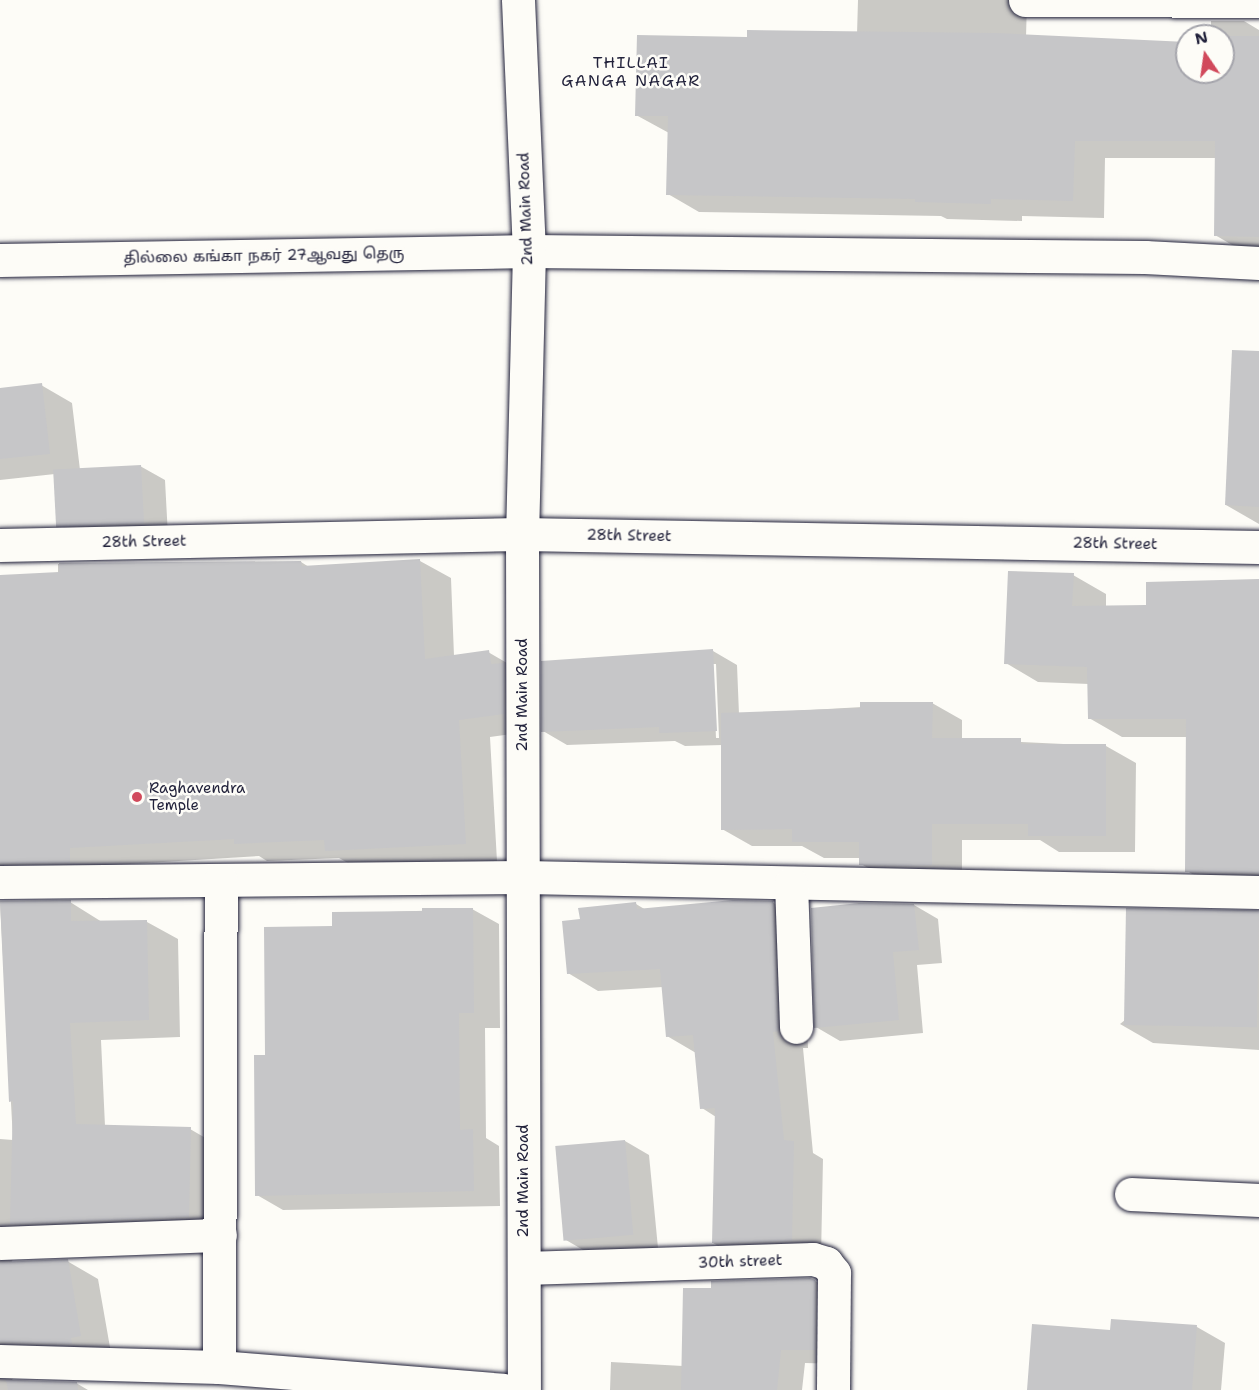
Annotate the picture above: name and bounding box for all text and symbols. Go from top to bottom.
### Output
north arrow [1175,24,1235,84]
text: N [1193,26,1210,50]
district label: THILLAI GANGA NAGAR [561,53,701,91]
street label: 2nd Main Road [515,152,537,266]
street label: தில்லை கங்கா நகர் 27ஆவது தெரு [123,245,405,267]
street label: 28th Street [586,526,672,546]
street label: 28th Street [101,532,187,552]
street label: 28th Street [1072,534,1158,554]
street label: 2nd Main Road [514,638,532,752]
place label: Raghavendra Temple [149,779,245,814]
marker: Raghavendra Temple [130,790,144,804]
street label: 2nd Main Road [515,1124,533,1238]
street label: 30th street [697,1252,783,1272]

